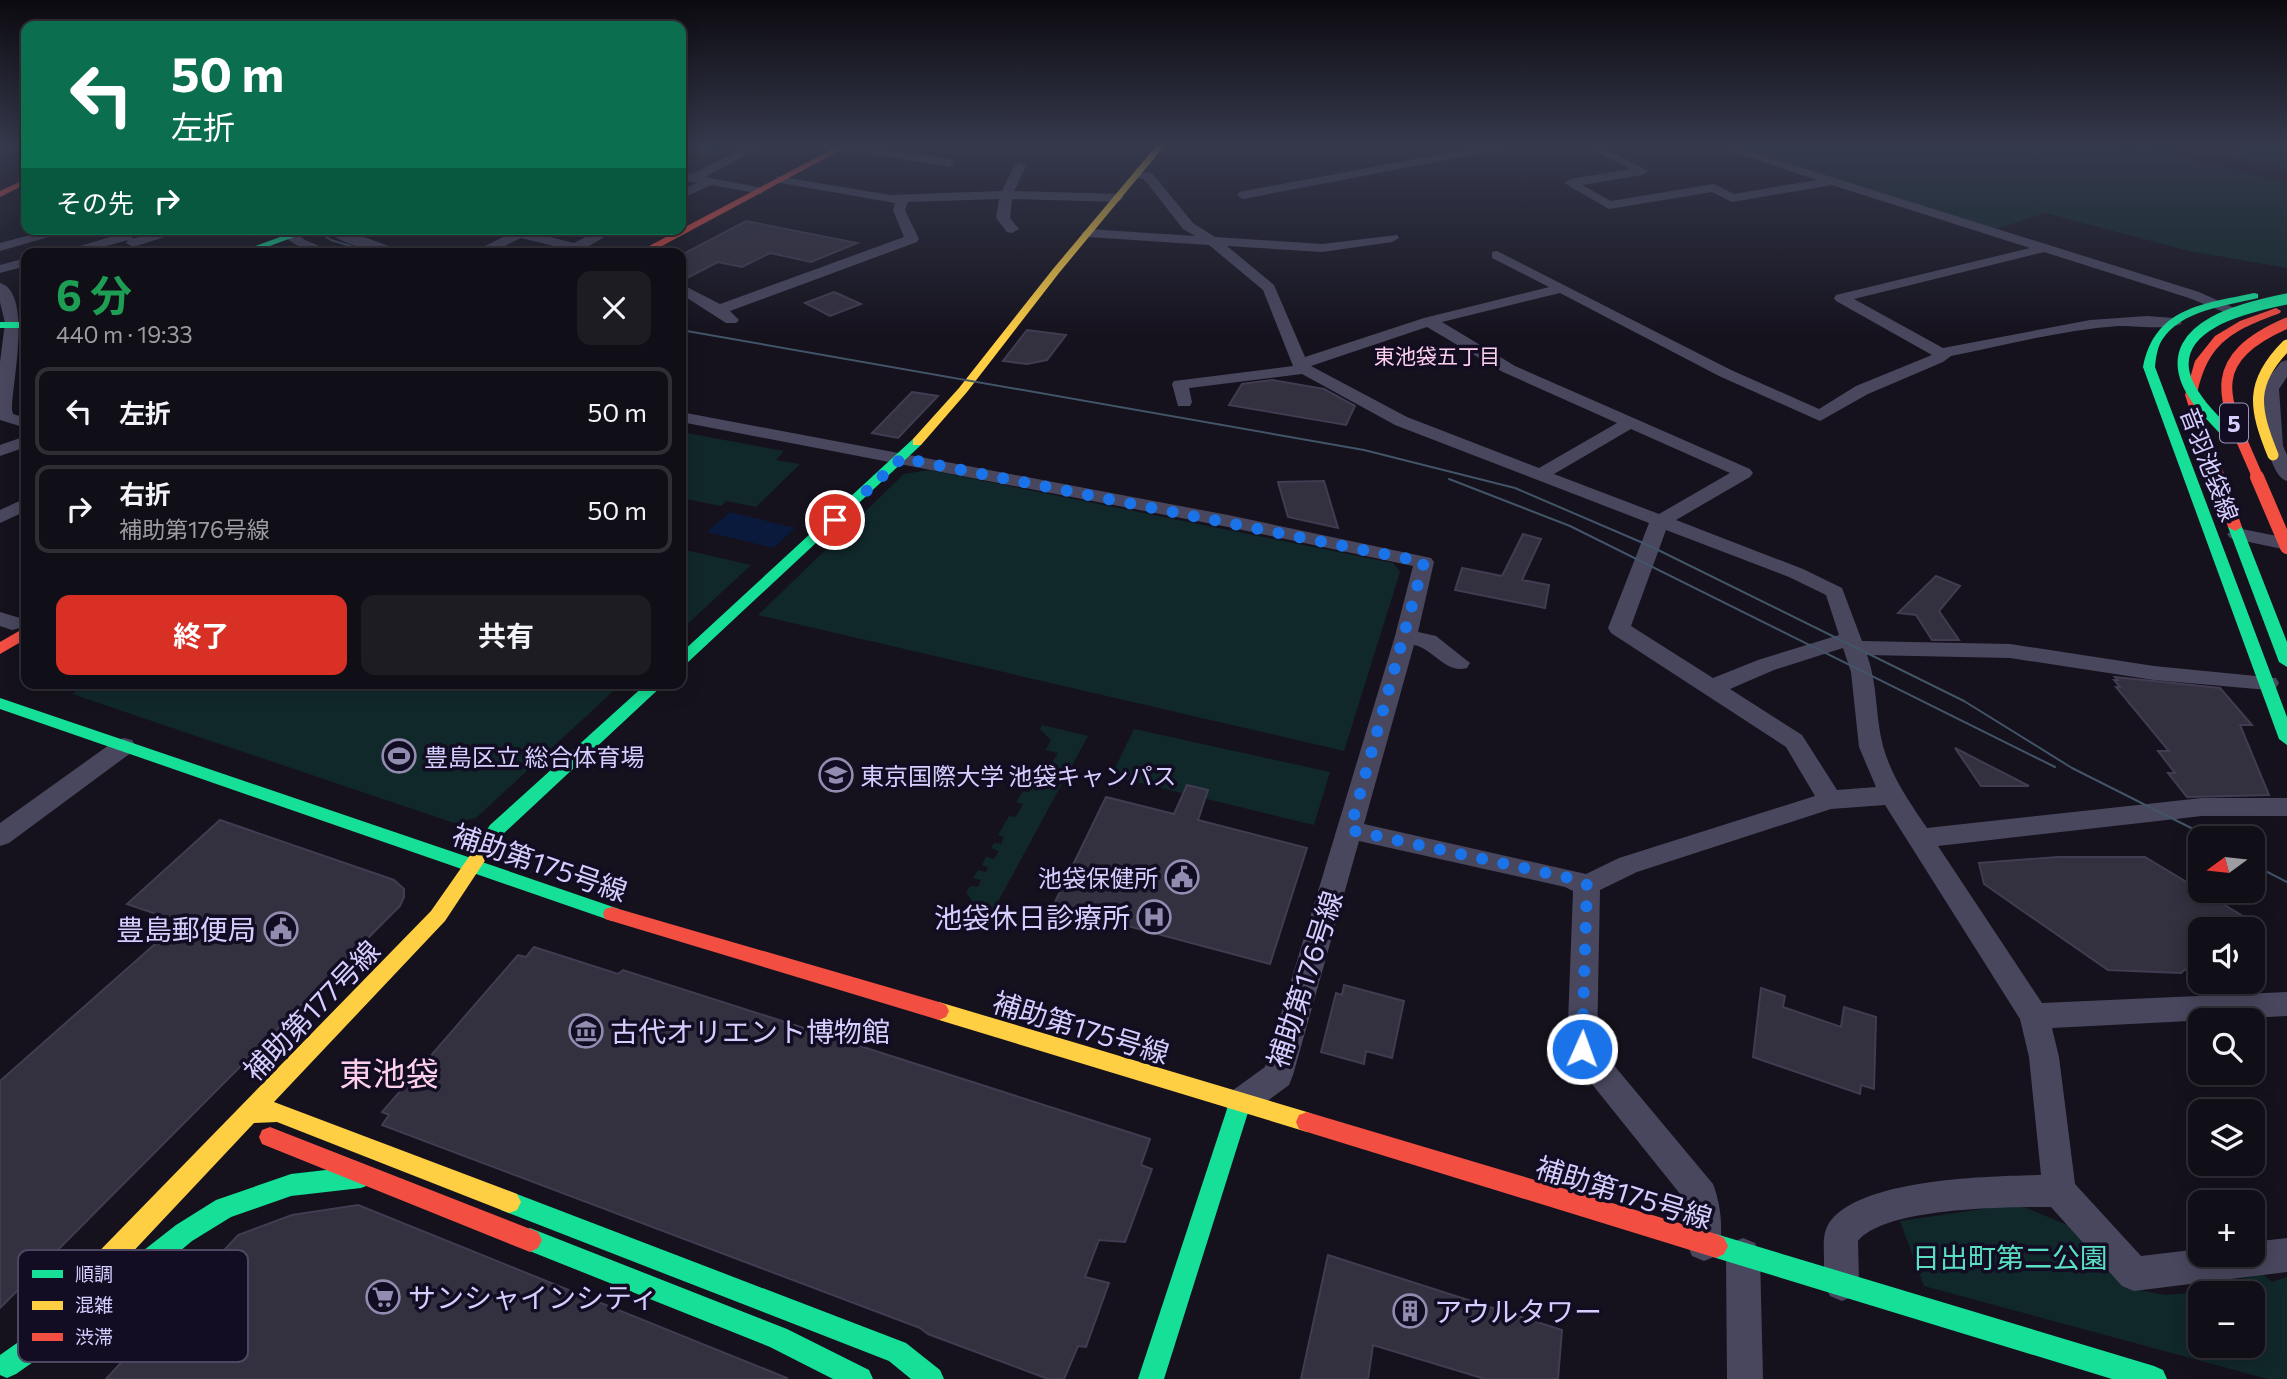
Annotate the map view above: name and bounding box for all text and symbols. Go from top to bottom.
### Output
text: 50 m [171,42,284,102]
icon: left [56,49,147,140]
text: 左折 [171,106,235,146]
icon: right [148,182,186,220]
text: その先 [56,187,134,218]
text: 6 分 [56,268,132,320]
button: close [577,271,651,345]
text: 440 m · 19:33 [56,320,193,348]
district label: 東池袋五丁目 [1374,343,1500,368]
icon: left [60,392,98,430]
text: 50 m [587,396,647,427]
text: 左折 [119,397,171,428]
street label: 音羽池袋線 [2175,403,2245,525]
road number: 5 [2220,404,2248,442]
text: 右折 [119,478,171,509]
icon: right [60,490,98,528]
pin [805,490,865,550]
text: 50 m [587,494,647,525]
icon: arrive [816,501,854,539]
text: 補助第176号線 [119,515,270,543]
button: 終了 [56,595,347,675]
button: 共有 [361,595,651,675]
sports icon: 豊島区立 総合体育場 [380,737,418,775]
place label: 豊島区立 総合体育場 [424,742,645,771]
school or university icon: 東京国際大学 池袋キャンパス [817,756,855,794]
place label: 東京国際大学 池袋キャンパス [860,761,1177,790]
street label: 補助第175号線 [448,816,632,908]
north arrow [2188,826,2264,903]
map controls [2188,826,2265,1358]
public building icon: 池袋保健所 [1163,858,1201,896]
place label: 池袋保健所 [1038,863,1158,892]
street label: 補助第176号線 [1259,886,1349,1072]
hospital icon: 池袋休日診療所 [1135,898,1173,936]
place label: 池袋休日診療所 [934,900,1130,934]
public building icon: 豊島郵便局 [262,910,300,948]
place label: 豊島郵便局 [116,912,256,946]
button: sound [2188,917,2265,994]
street label: 補助第177号線 [236,933,386,1087]
street label: 補助第175号線 [989,984,1173,1070]
button: search [2188,1008,2265,1085]
museum icon: 古代オリエント博物館 [567,1012,605,1050]
position arrow [1545,1012,1619,1086]
place label: 古代オリエント博物館 [610,1014,890,1048]
district label: 東池袋 [340,1052,439,1093]
button: layers [2188,1099,2265,1176]
street label: 補助第175号線 [1532,1149,1716,1235]
button: + [2188,1190,2265,1267]
park label: 日出町第二公園 [1912,1240,2108,1274]
legend [18,1250,248,1362]
text: 順調 [75,1262,113,1285]
supermarket icon: サンシャインシティ [364,1278,402,1316]
place label: サンシャインシティ [408,1280,658,1314]
button: − [2188,1281,2265,1358]
building icon: アウルタワー [1391,1292,1429,1330]
text: 混雑 [75,1293,113,1316]
place label: アウルタワー [1434,1294,1602,1328]
text: 渋滞 [75,1325,113,1348]

